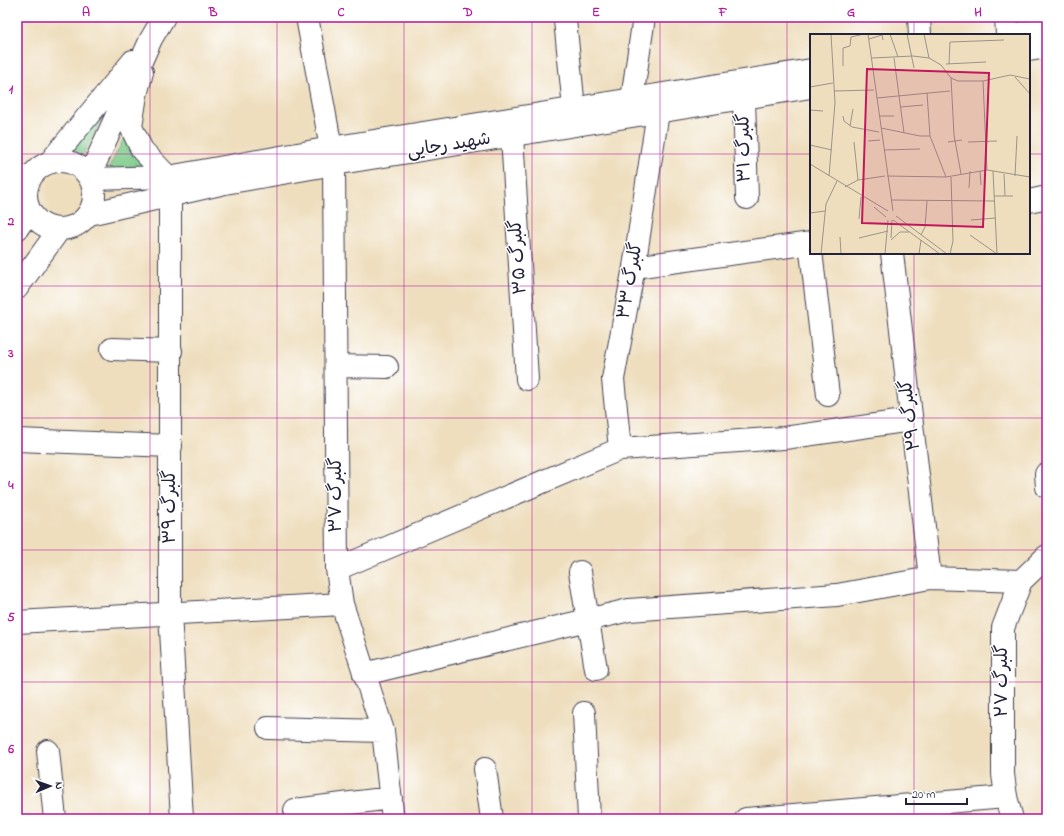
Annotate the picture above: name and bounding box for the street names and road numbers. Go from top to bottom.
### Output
street label: گلبرگ ۳۱ [731,113,759,183]
street label: شهید رجایی [405,127,493,165]
street label: گلبرگ ۳۵ [503,218,535,295]
street label: گلبرگ ۳۳ [611,240,651,321]
street label: گلبرگ ۲۹ [894,378,928,452]
street label: گلبرگ ۳۷ [324,457,350,533]
street label: گلبرگ ۳۹ [158,470,184,544]
street label: گلبرگ ۲۷ [990,644,1016,717]

